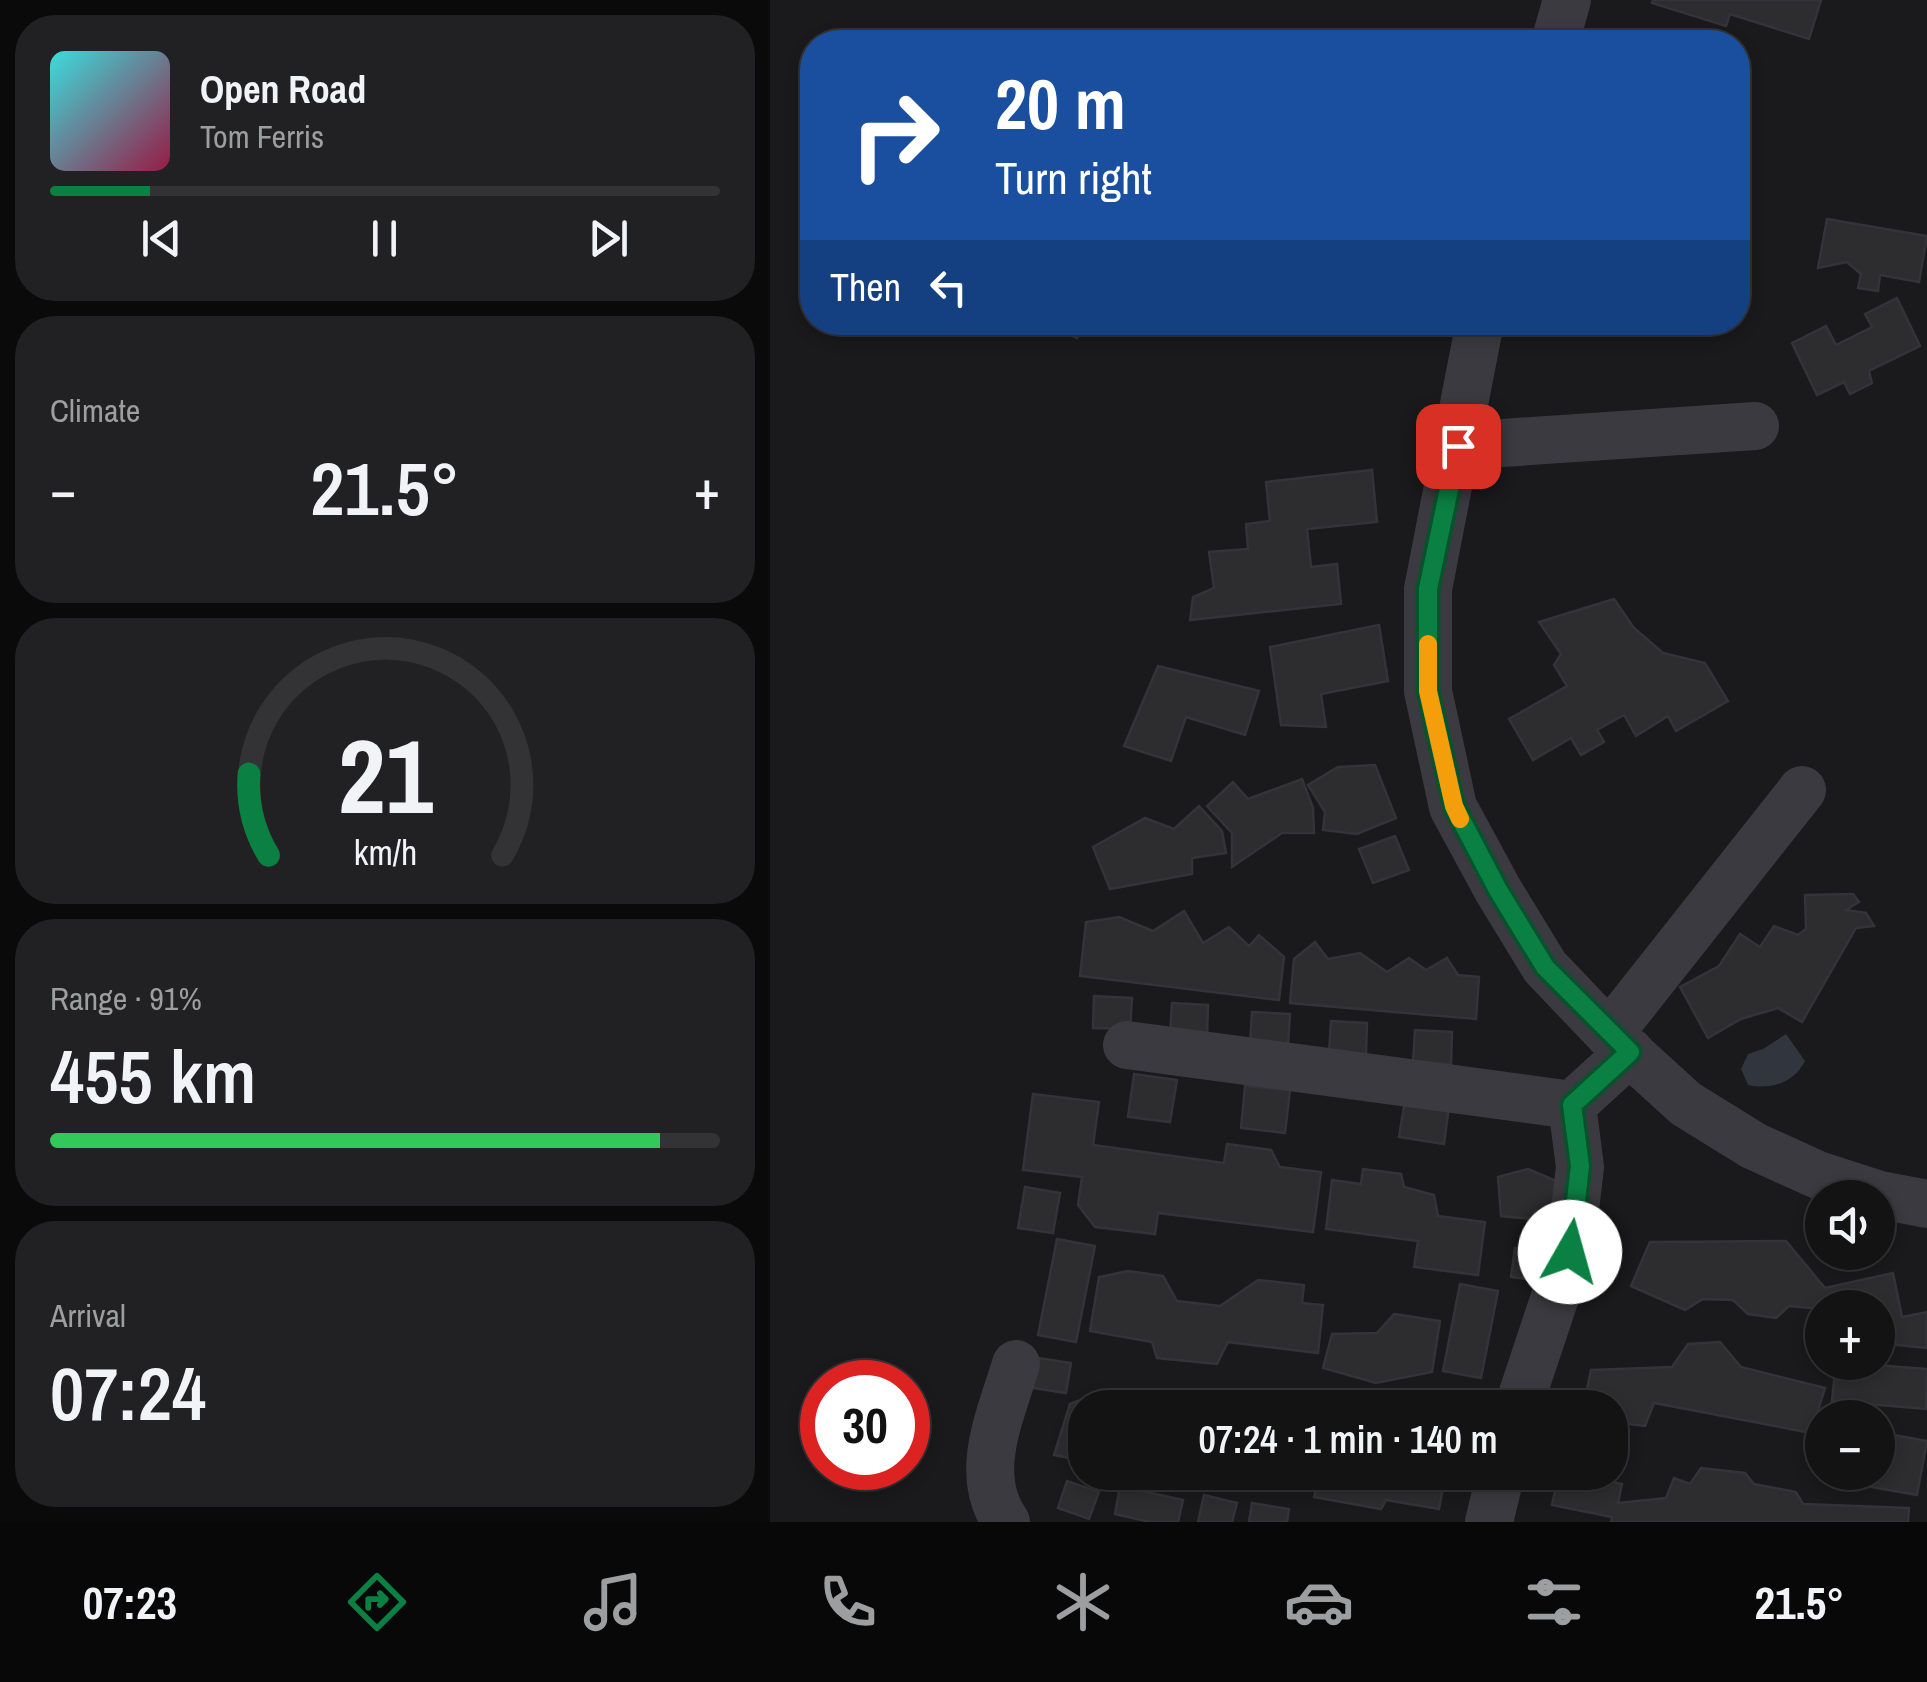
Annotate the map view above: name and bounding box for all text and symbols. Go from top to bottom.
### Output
text: 20 m [995,57,1126,151]
text: Open Road [200,64,366,115]
icon: right [830,70,960,200]
text: Tom Ferris [200,115,324,158]
text: Turn right [995,147,1152,208]
icon: previous [134,211,189,266]
icon: pause [357,211,412,266]
icon: next [581,211,636,266]
icon: left [921,260,976,315]
text: Then [830,262,901,313]
text: Climate [50,389,140,432]
pin [1416,404,1501,489]
icon: arrive [1431,419,1486,474]
text: 21.5° [310,437,460,538]
text: − [50,452,76,526]
text: + [694,452,720,526]
text: 21 [338,705,433,845]
text: km/h [353,828,417,876]
text: Range · 91% [50,977,202,1020]
text: 455 km [50,1025,256,1126]
map controls [1805,1180,1895,1490]
button: sound [1805,1180,1895,1270]
position arrow [1518,1200,1622,1304]
button: + [1805,1290,1895,1380]
text: Arrival [50,1294,126,1337]
text: 07:24 [50,1342,206,1443]
speed limit sign: 30 [800,1360,930,1490]
button: − [1805,1400,1895,1490]
text: 07:24 · 1 min · 140 m [1198,1414,1498,1465]
icon: directions [342,1567,412,1637]
icon: music [578,1567,648,1637]
icon: phone [813,1567,883,1637]
icon: climate [1048,1567,1118,1637]
icon: car [1284,1567,1354,1637]
icon: filters [1519,1567,1589,1637]
text: 07:23 [83,1572,177,1633]
text: 21.5° [1754,1572,1844,1633]

